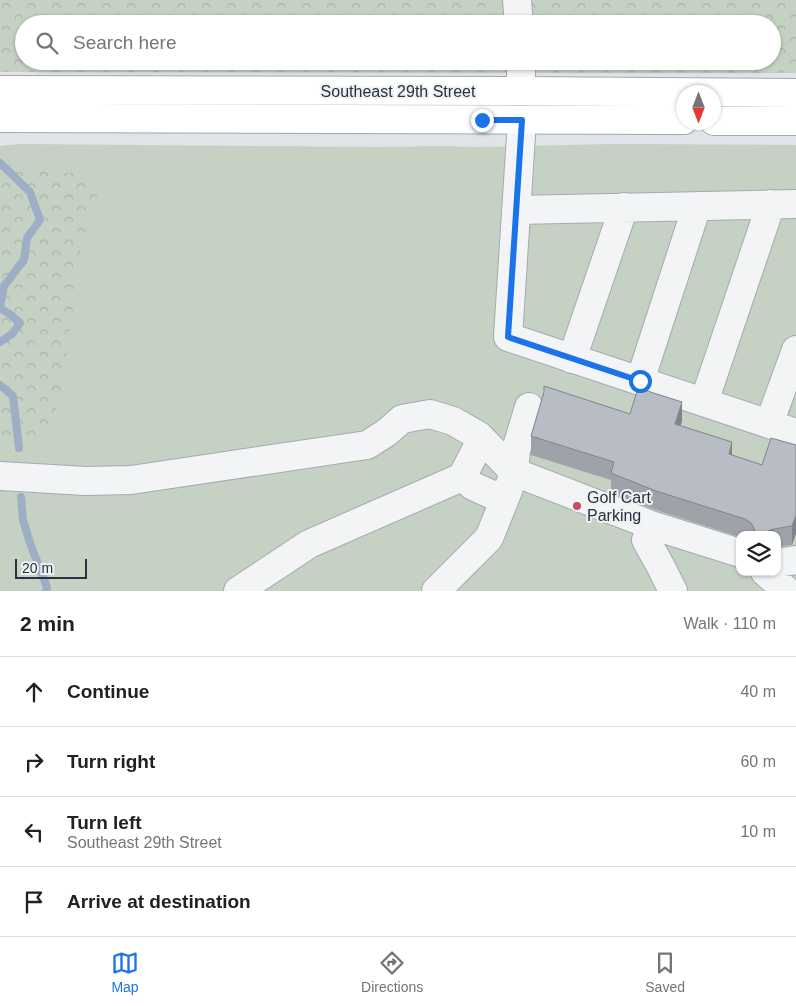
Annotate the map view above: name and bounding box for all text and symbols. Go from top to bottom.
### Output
search box [15,15,781,70]
icon: search [33,29,61,57]
text: Search here [73,32,177,53]
street label: Southeast 29th Street [321,83,476,100]
north arrow [676,85,721,130]
route end [471,109,494,132]
route start [629,370,652,393]
place label: Golf Cart Parking [587,489,652,524]
marker: Golf Cart Parking [571,500,583,512]
map controls [736,531,781,576]
button: layers [736,531,781,576]
scale bar [15,556,88,579]
text: 20 m [22,560,53,576]
text: 2 min [20,612,75,635]
text: Walk · 110 m [684,615,776,632]
icon: ahead [20,678,48,706]
text: Continue [67,681,149,702]
text: 40 m [740,683,776,700]
icon: right [20,748,48,776]
text: Turn right [67,751,155,772]
text: 60 m [740,753,776,770]
text: Turn left [67,812,142,833]
icon: left [20,818,48,846]
text: 10 m [740,823,776,840]
text: Southeast 29th Street [67,834,222,851]
icon: arrive [20,888,48,916]
text: Arrive at destination [67,891,251,912]
tab: Map [111,949,139,995]
tab: Directions [361,949,423,995]
tab: Saved [645,949,685,995]

